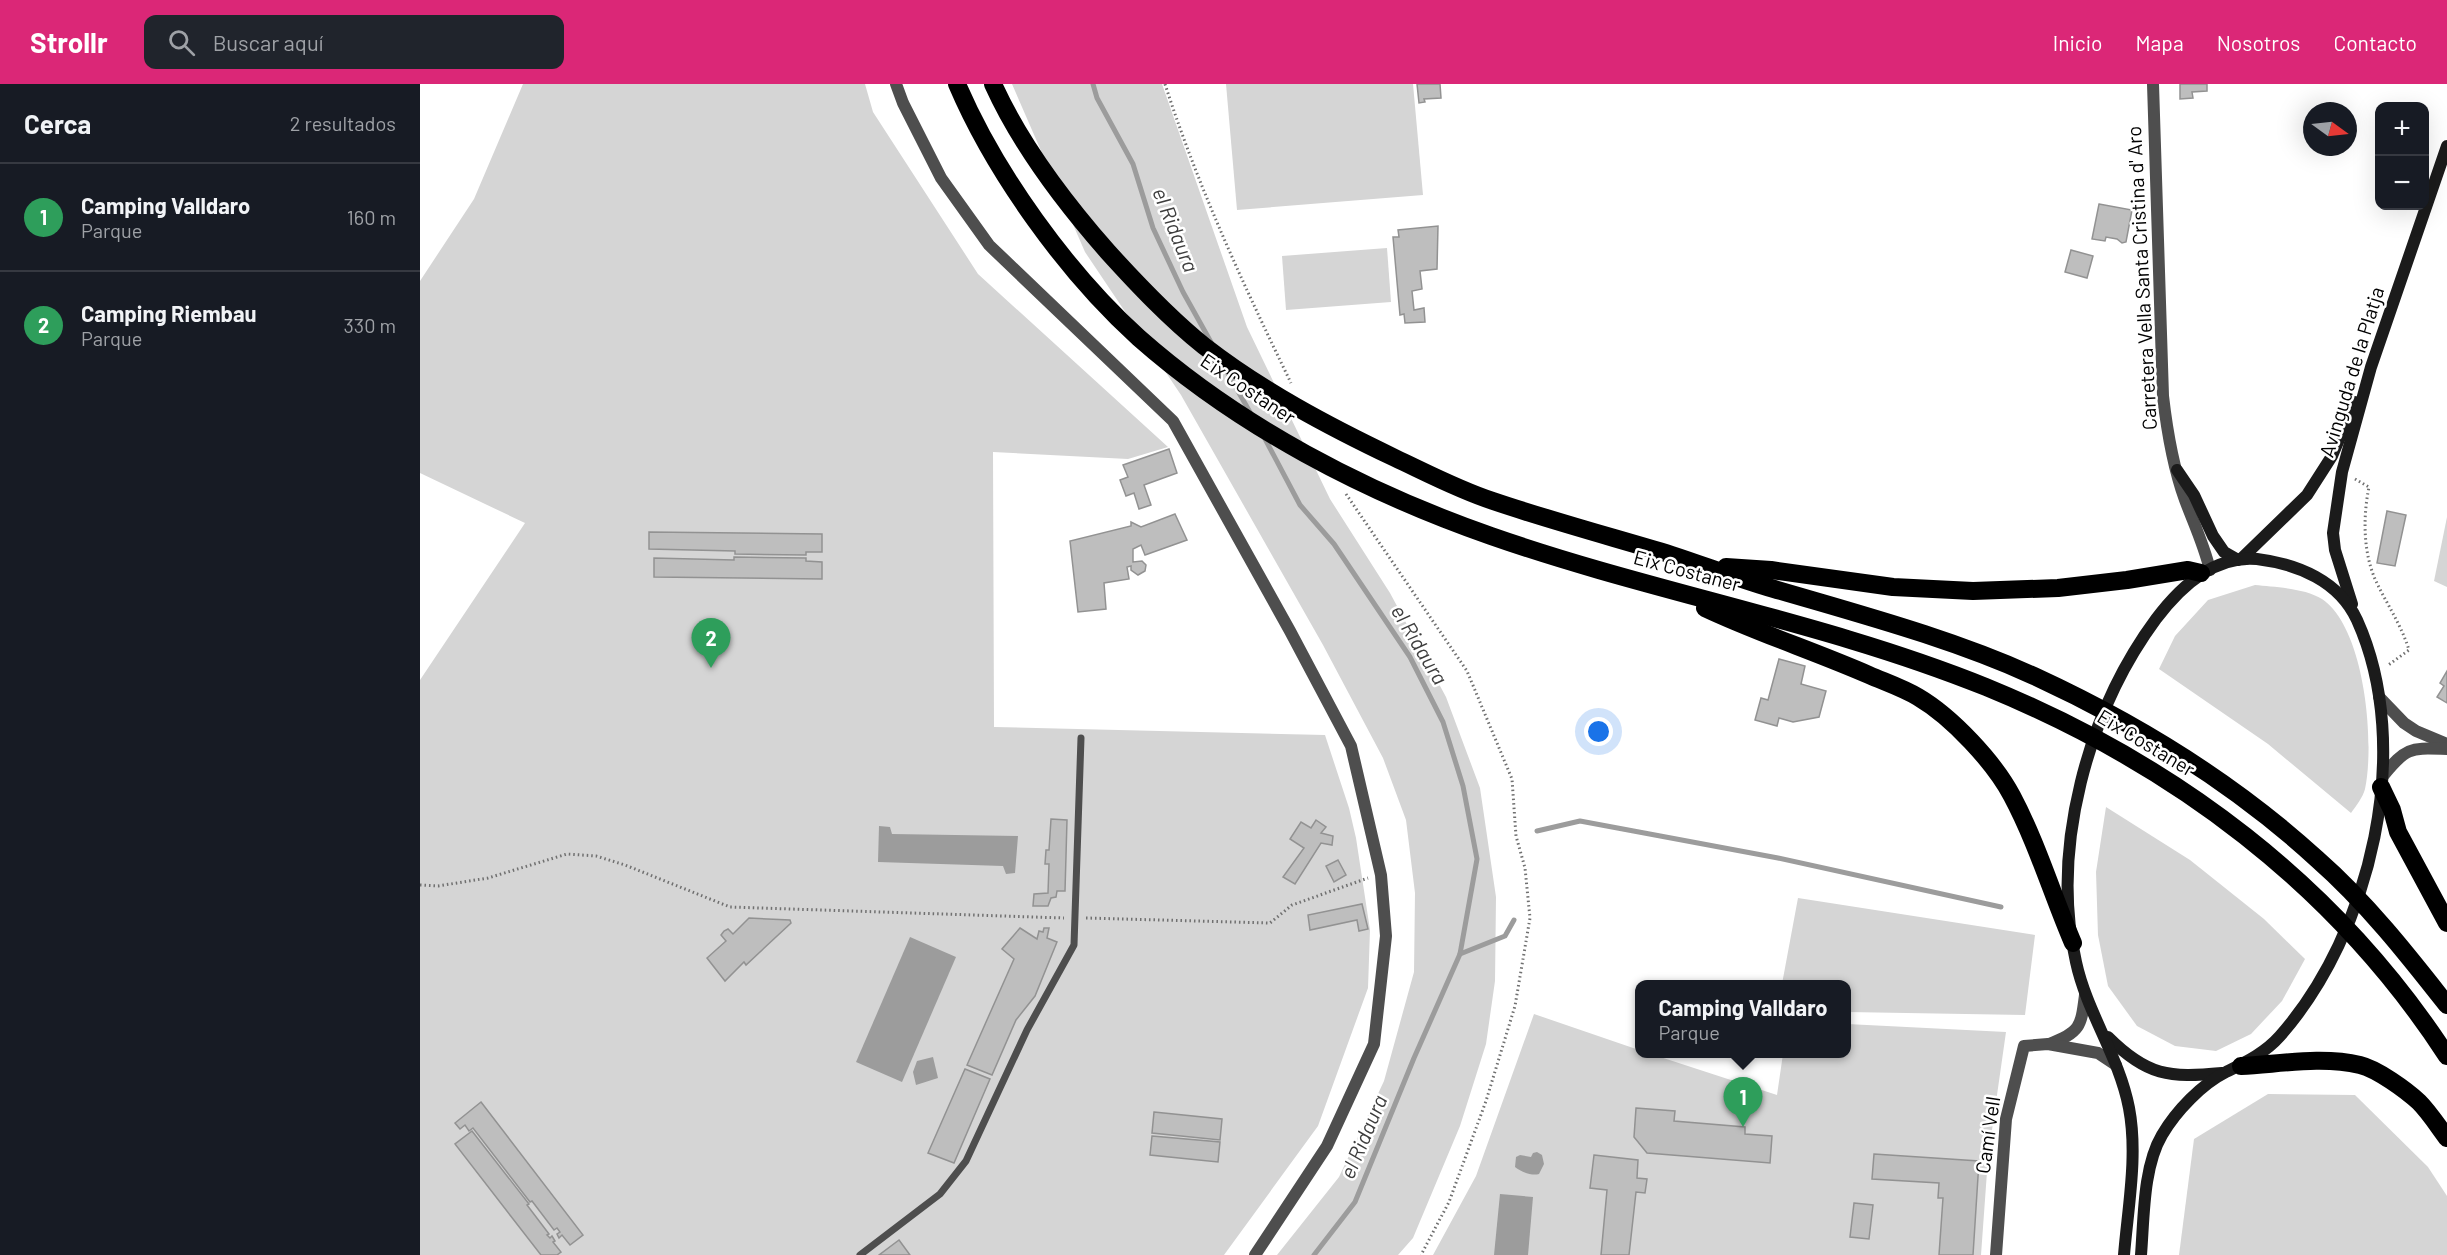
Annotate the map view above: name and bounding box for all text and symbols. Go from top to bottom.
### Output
search box [144,15,564,69]
text: Strollr [30,25,108,59]
icon: search [165,26,198,59]
text: Buscar aquí [213,29,323,55]
text: Inicio [2053,30,2103,55]
text: Mapa [2136,30,2184,55]
text: Nosotros [2217,30,2300,55]
text: Contacto [2333,30,2417,55]
north arrow [2303,102,2357,156]
map controls [2375,102,2429,210]
button: + [2375,102,2429,156]
text: Cerca [24,108,91,139]
text: 2 resultados [290,111,396,135]
street label: Carretera Vella Santa Cristina d' Aro [2121,125,2161,431]
button: − [2375,156,2429,210]
water label: el Ridaura [1148,184,1205,275]
text: Camping Valldaro [81,192,250,218]
text: 1 [40,205,47,229]
text: 160 m [347,205,396,229]
text: Parque [81,218,142,242]
street label: Avinguda de la Platja [2314,284,2388,460]
text: Camping Riembau [81,300,257,326]
text: 2 [38,313,49,337]
text: 330 m [344,313,396,337]
text: Parque [81,326,142,350]
street label: Eix Costaner [1196,348,1301,429]
street label: Eix Costaner [1631,544,1743,596]
water label: el Ridaura [1387,600,1454,689]
pin: 2 [692,618,730,668]
street label: Eix Costaner [2093,704,2200,781]
your location [1584,717,1613,746]
popup [1635,980,1851,1058]
text: Camping Valldaro [1658,994,1828,1020]
text: Parque [1658,1020,1720,1044]
pin: 1 [1724,1078,1762,1127]
water label: el Ridaura [1334,1091,1391,1182]
street label: Camí Vell [1970,1095,2004,1175]

